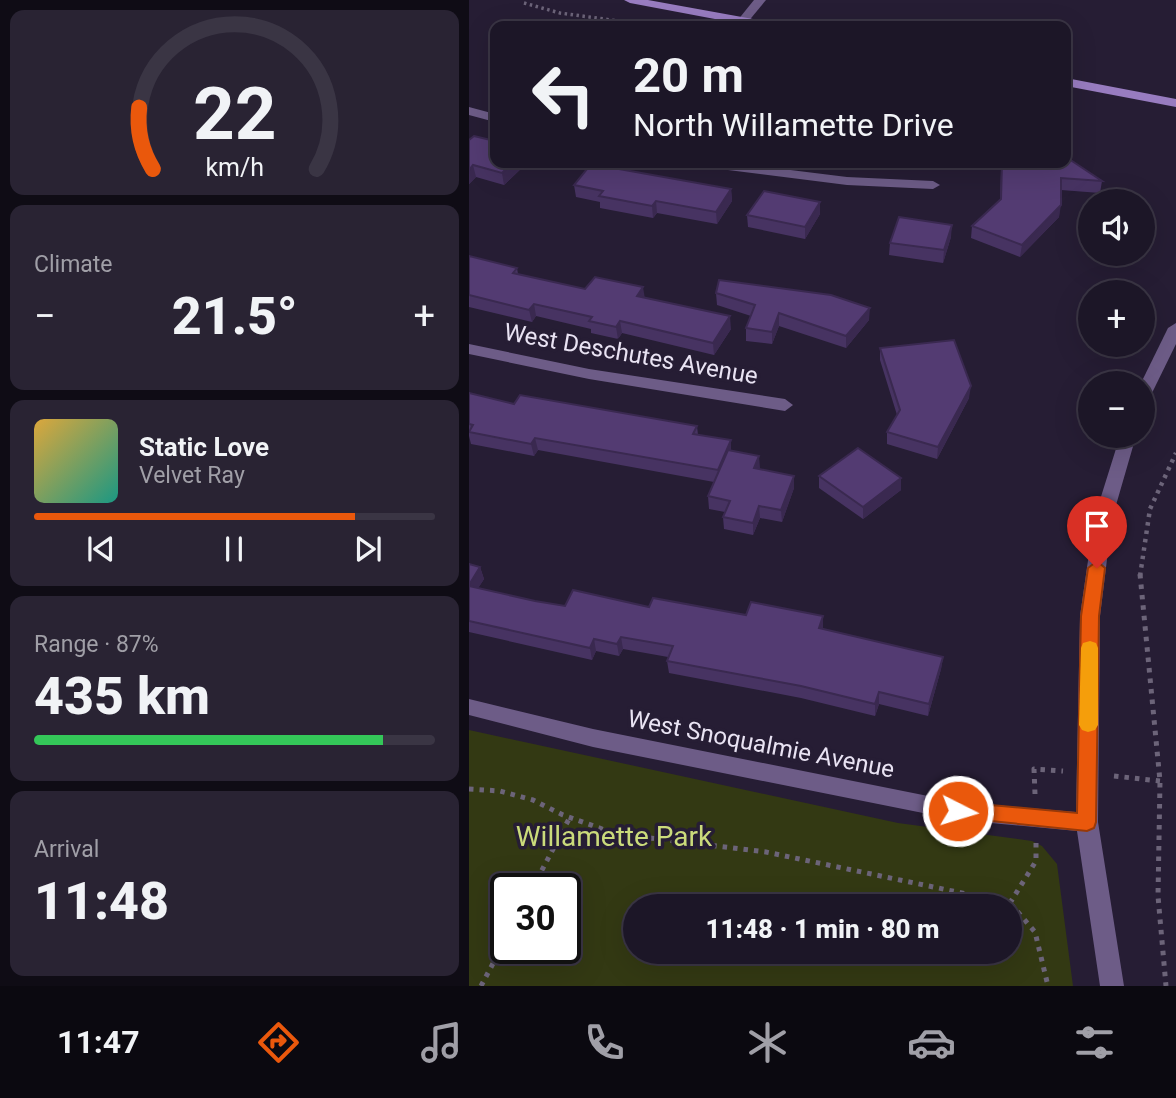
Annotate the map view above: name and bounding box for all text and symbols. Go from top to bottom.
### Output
text: 20 m [633,47,744,104]
icon: left [518,49,609,140]
text: 22 [193,71,276,157]
text: North Willamette Drive [633,106,954,144]
text: km/h [205,152,264,181]
map controls [1078,189,1155,448]
button: sound [1078,189,1155,266]
text: Climate [34,251,113,278]
button: + [1078,280,1155,357]
text: 21.5° [172,286,298,347]
text: − [34,294,56,338]
text: + [413,294,435,338]
street label: West Deschutes Avenue [502,318,760,390]
button: − [1078,371,1155,448]
text: Static Love [139,432,269,462]
text: Velvet Ray [139,462,245,489]
pin [1067,496,1127,568]
icon: arrive [1078,507,1116,545]
icon: previous [82,530,120,568]
icon: pause [215,530,253,568]
icon: next [349,530,387,568]
text: Range · 87% [34,631,159,658]
text: 435 km [34,666,210,727]
street label: West Snoqualmie Avenue [625,704,897,784]
position arrow [921,774,995,848]
park label: Willamette Park [516,820,713,853]
text: Arrival [34,836,99,863]
text: 11:48 [34,871,169,932]
speed limit sign: 30 [490,873,581,964]
text: 11:48 · 1 min · 80 m [705,914,940,944]
icon: directions [254,1018,303,1067]
icon: music [417,1018,466,1067]
icon: phone [580,1018,629,1067]
icon: climate [743,1018,792,1067]
icon: car [907,1018,956,1067]
icon: filters [1070,1018,1119,1067]
text: 11:47 [57,1023,140,1061]

